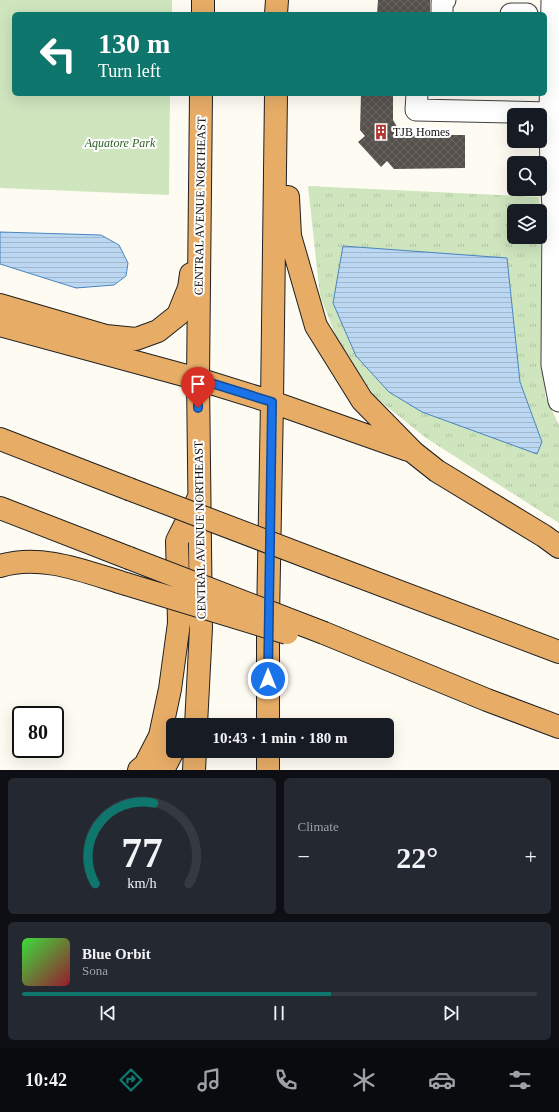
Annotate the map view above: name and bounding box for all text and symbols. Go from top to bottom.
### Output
icon: left [32,28,84,80]
text: 130 m [98,28,170,59]
text: Turn left [98,61,161,81]
map controls [507,108,547,244]
button: sound [507,108,547,148]
street label: CENTRAL AVENUE NORTHEAST [191,116,209,295]
building icon: TJB Homes [372,123,390,141]
place label: TJB Homes [393,125,450,139]
park label: Aquatore Park [84,136,156,150]
button: search [507,156,547,196]
button: layers [507,204,547,244]
pin [181,367,215,408]
icon: arrive [187,373,209,395]
street label: CENTRAL AVENUE NORTHEAST [191,440,209,619]
position arrow [247,658,289,700]
speed limit sign: 80 [12,706,64,758]
text: 10:43 · 1 min · 180 m [213,730,348,746]
text: Climate [298,819,339,834]
text: 77 [121,830,163,876]
text: 22° [396,841,438,874]
text: − [298,844,310,869]
text: + [525,844,537,869]
text: km/h [127,875,156,891]
text: Blue Orbit [82,946,151,962]
text: Sona [82,963,108,978]
icon: previous [97,1002,119,1024]
icon: pause [268,1002,290,1024]
icon: next [440,1002,462,1024]
icon: directions [117,1066,145,1094]
icon: music [195,1066,223,1094]
icon: phone [272,1066,300,1094]
icon: climate [350,1066,378,1094]
icon: car [428,1066,456,1094]
icon: filters [506,1066,534,1094]
text: 10:42 [25,1070,67,1090]

